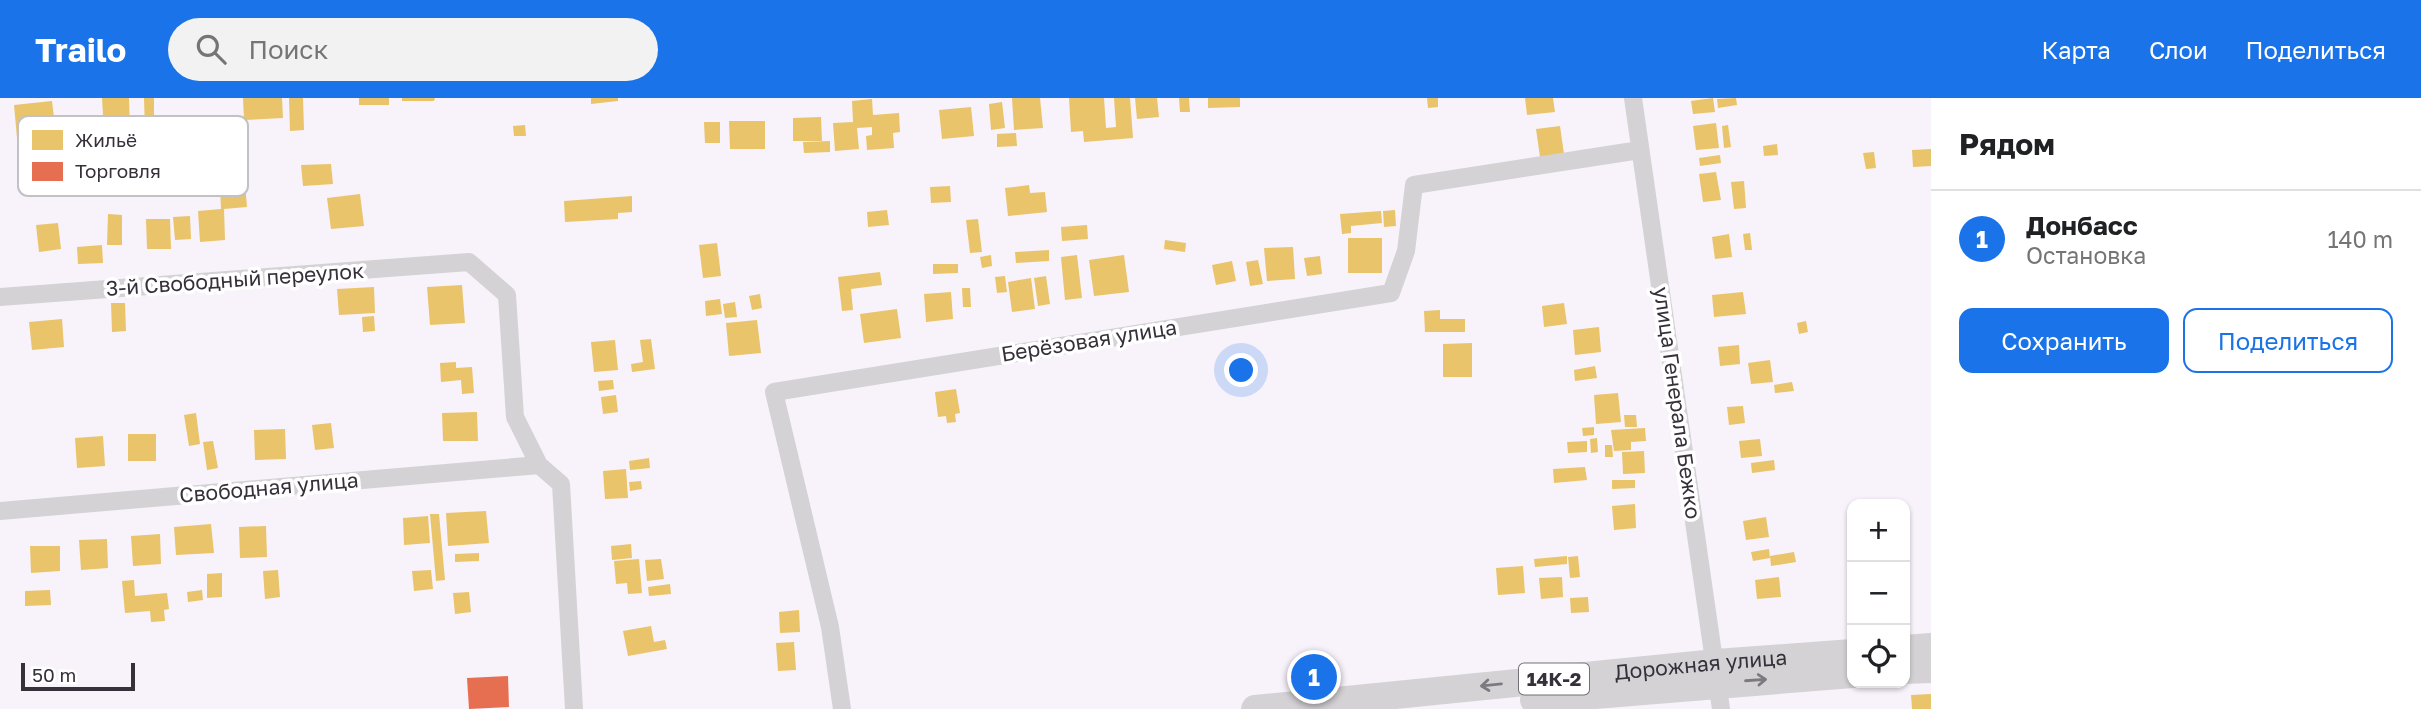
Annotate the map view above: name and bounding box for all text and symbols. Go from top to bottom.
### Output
search box [168,18,658,81]
text: Trailo [35,30,126,69]
icon: search [192,30,230,68]
text: Поиск [248,34,328,65]
text: Карта [2041,35,2111,64]
text: Слои [2149,35,2208,64]
text: Поделиться [2246,35,2386,64]
legend [18,116,248,196]
text: Рядом [1959,126,2055,162]
text: Жильё [75,128,137,151]
text: Торговля [75,159,161,182]
text: Донбасс [2026,210,2138,241]
text: 1 [1976,225,1988,253]
text: 140 m [2327,225,2393,253]
text: Остановка [2026,241,2146,269]
street label: 3-й Свободный переулок [105,257,365,301]
street label: улица Генерала Бежко [1649,285,1707,521]
button: Сохранить [1959,308,2169,373]
button: Поделиться [2183,308,2393,373]
street label: Берёзовая улица [999,313,1178,367]
your location [1224,353,1258,387]
street label: Свободная улица [178,466,360,508]
map controls [1847,499,1910,688]
button: + [1847,499,1910,562]
button: − [1847,562,1910,625]
button: locate [1847,625,1910,688]
street label: Дорожная улица [1613,644,1788,685]
pin: 1 [1291,651,1337,703]
scale bar [21,660,135,692]
text: 50 m [32,663,76,686]
road number: 14К-2 [1519,664,1589,694]
one-way arrow [1744,673,1767,686]
one-way arrow [1481,679,1503,692]

